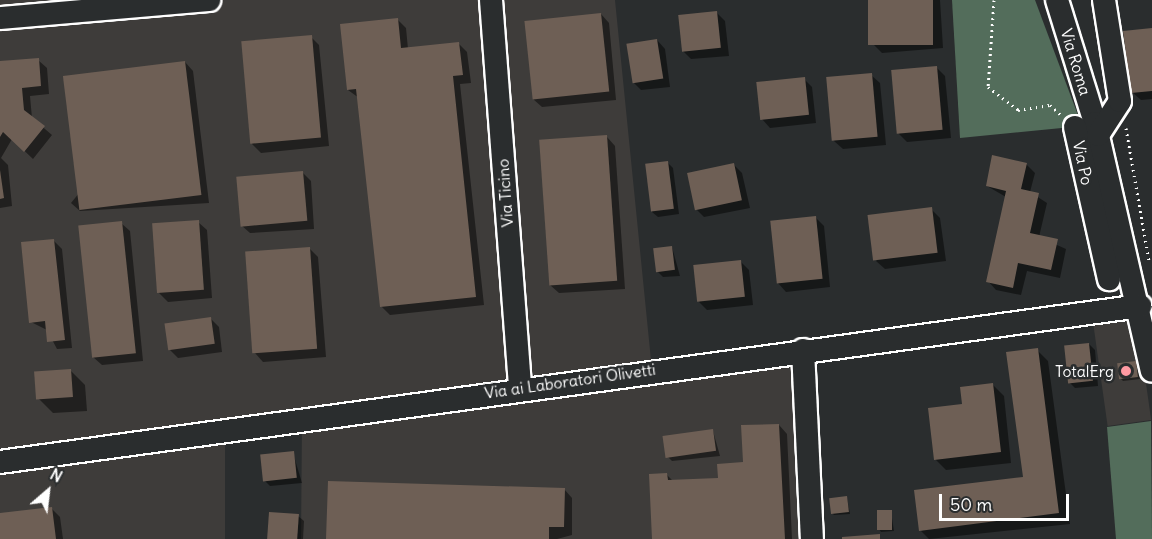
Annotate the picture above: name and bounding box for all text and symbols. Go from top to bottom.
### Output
street label: Via Roma [1057,26,1095,98]
street label: Via Po [1069,139,1097,187]
street label: Via Ticino [493,158,517,228]
street label: Via ai Laboratori Olivetti [483,359,657,403]
place label: TotalErg [1055,361,1114,381]
marker: TotalErg [1119,364,1133,378]
north arrow [18,461,78,521]
text: N [47,464,66,487]
scale bar [942,482,1072,520]
text: 50 m [950,493,992,516]

